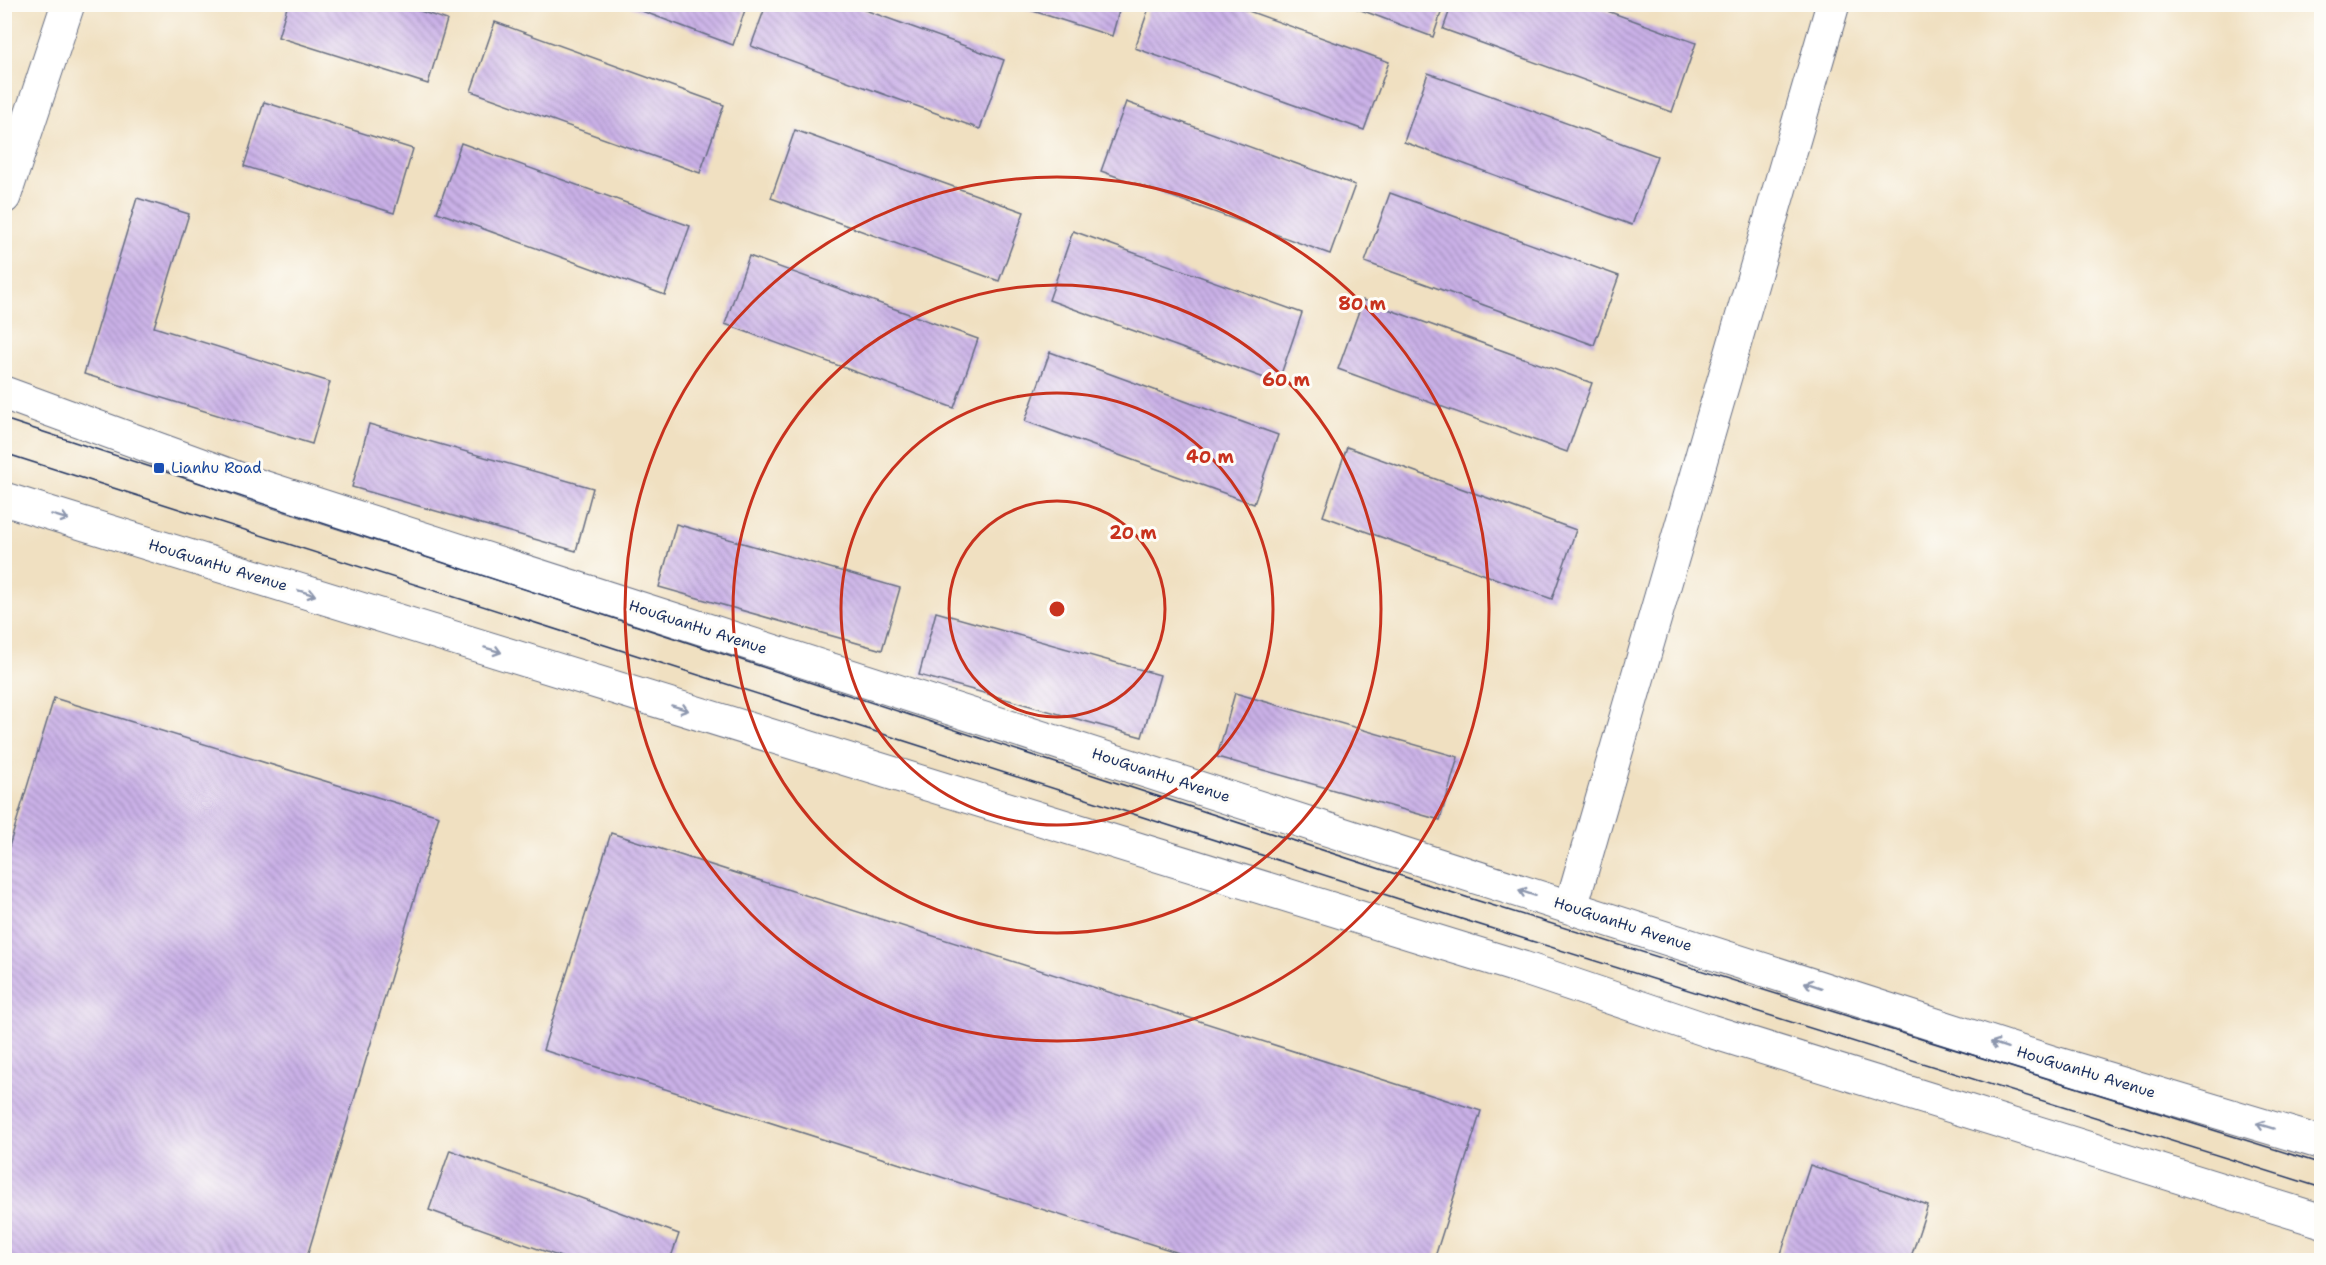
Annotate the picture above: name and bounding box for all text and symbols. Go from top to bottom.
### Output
text: 80 m [1338,292,1386,316]
text: 60 m [1262,368,1310,392]
text: 40 m [1186,445,1234,469]
place label: Lianhu Road [171,458,262,478]
marker: Lianhu Road [152,461,166,475]
one-way arrow [50,512,69,523]
text: 20 m [1109,521,1157,545]
street label: HouGuanHu Avenue [146,534,290,596]
one-way arrow [297,588,316,599]
street label: HouGuanHu Avenue [626,595,770,659]
centre of rings [1047,599,1067,619]
one-way arrow [483,645,502,656]
one-way arrow [670,703,689,714]
street label: HouGuanHu Avenue [1089,743,1233,807]
one-way arrow [1518,887,1537,898]
street label: HouGuanHu Avenue [1551,892,1695,956]
one-way arrow [1804,979,1823,990]
one-way arrow [1990,1038,2009,1049]
street label: HouGuanHu Avenue [2014,1041,2158,1103]
one-way arrow [2256,1120,2275,1131]

